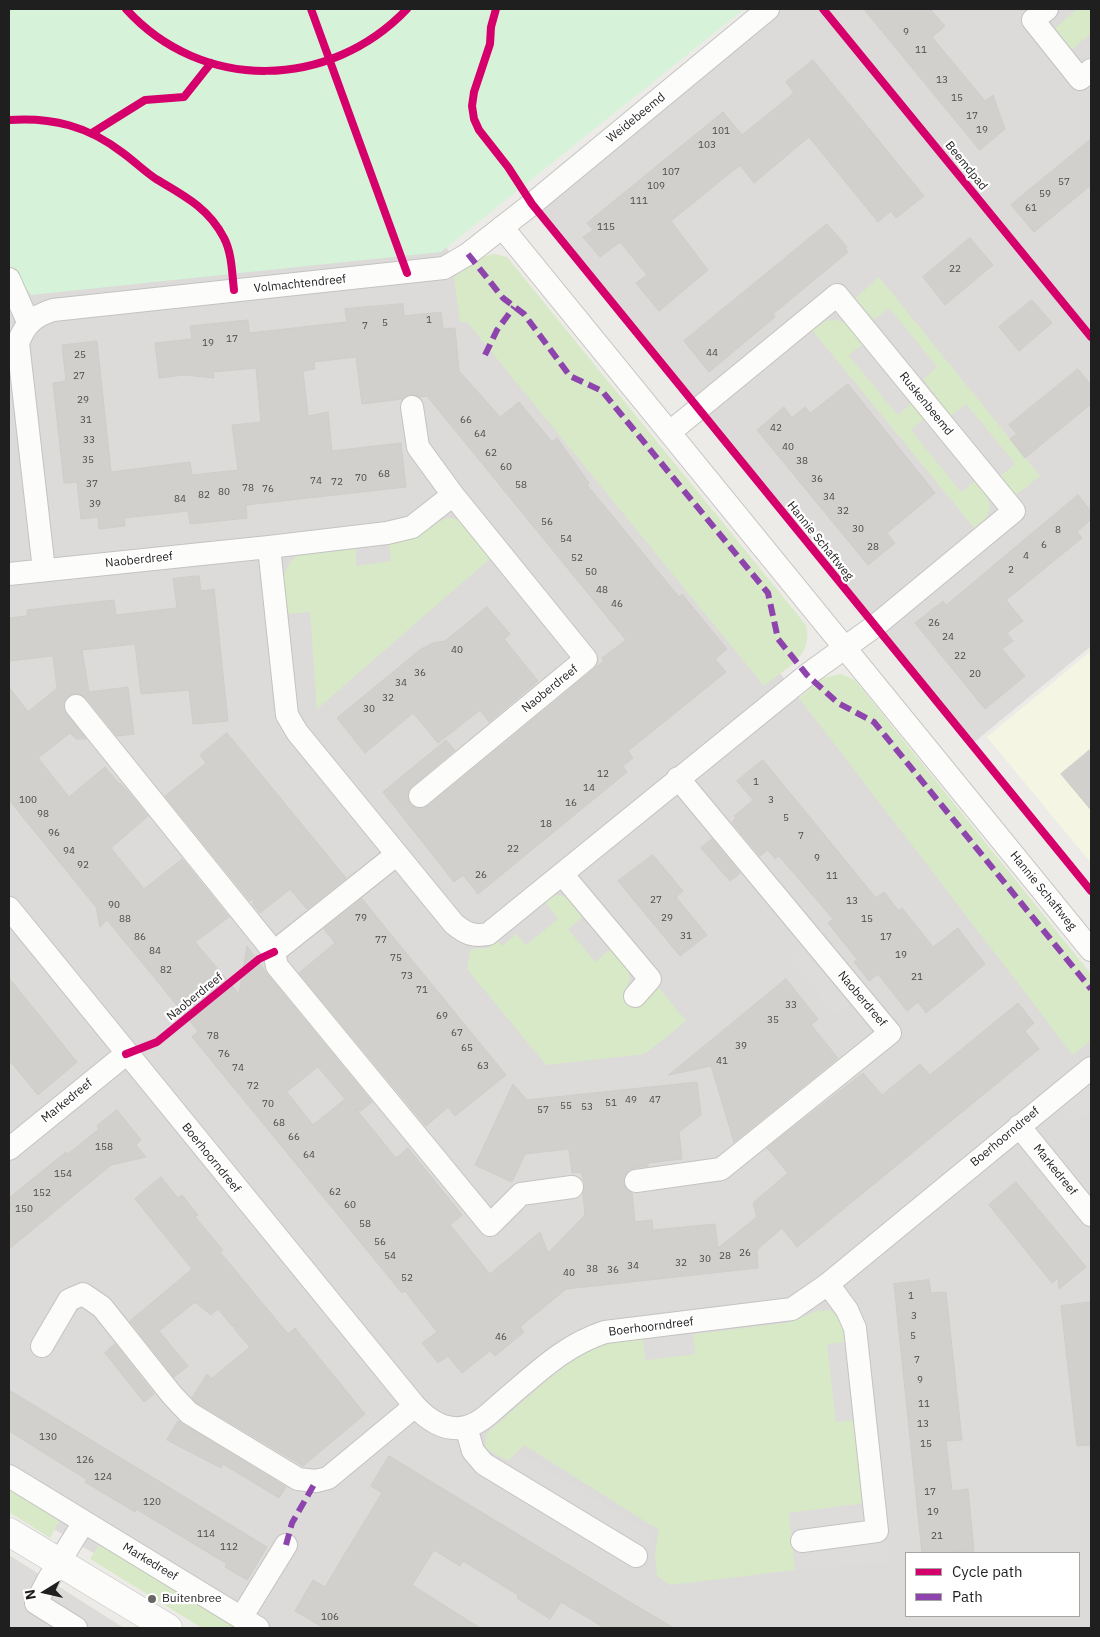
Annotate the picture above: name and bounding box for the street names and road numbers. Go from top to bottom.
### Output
street label: Weidebeemd [604,90,668,146]
street label: Beemdpad [942,139,990,193]
street label: Volmachtendreef [253,272,347,296]
street label: Ruskenbeemd [896,369,956,439]
street label: Hannie Schaftweg [784,499,856,583]
street label: Naoberdreef [105,549,173,571]
street label: Naoberdreef [519,662,581,716]
street label: Hannie Schaftweg [1007,849,1079,933]
street label: Naoberdreef [835,968,889,1030]
street label: Naoberdreef [164,970,226,1024]
street label: Markedreef [39,1076,95,1126]
street label: Boerhoorndreef [968,1104,1042,1170]
street label: Boerhoorndreef [179,1120,243,1196]
street label: Markedreef [1030,1142,1080,1198]
street label: Boerhoorndreef [608,1315,694,1339]
street label: Markedreef [120,1540,180,1584]

